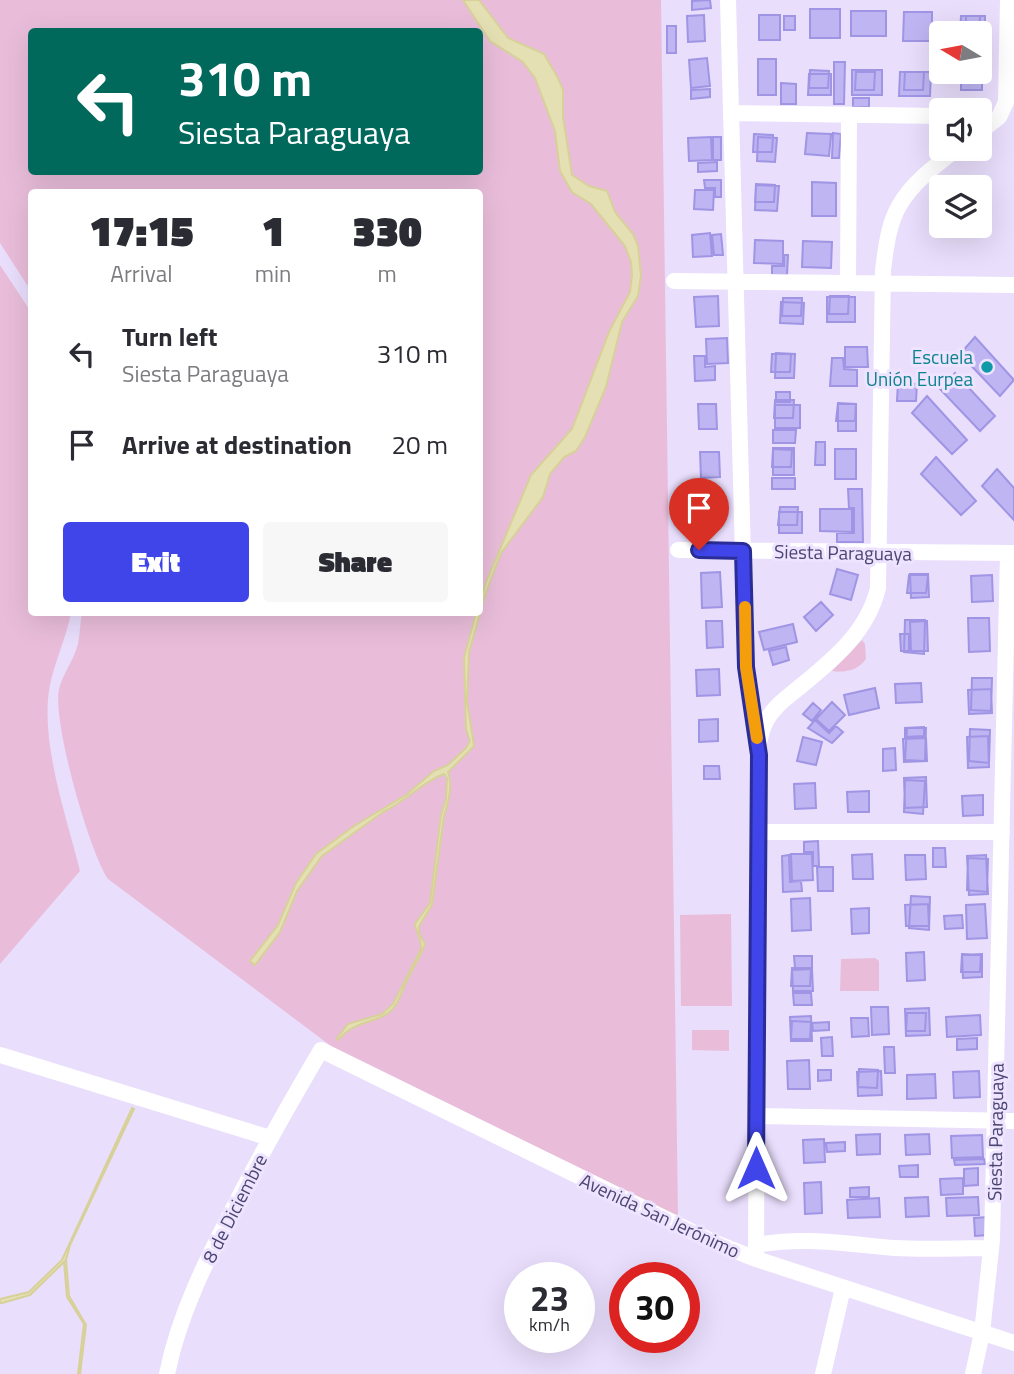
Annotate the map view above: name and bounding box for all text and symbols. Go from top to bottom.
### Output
north arrow [929,21,992,84]
map controls [929,21,992,238]
text: 310 m [178,40,312,115]
icon: left [63,56,154,147]
button: sound [929,98,992,161]
text: Siesta Paraguaya [178,108,410,156]
button: layers [929,175,992,238]
text: 17:15 [89,198,194,262]
text: 1 [262,198,285,262]
text: 330 [353,198,422,262]
text: Arrival [110,256,173,291]
text: min [255,256,291,291]
text: m [378,256,397,291]
text: Turn left [122,317,217,356]
text: 310 m [377,334,448,373]
icon: left [63,335,101,373]
place label: Escuela Unión Eurpea [866,342,973,393]
text: Siesta Paraguaya [122,356,289,391]
marker: Escuela Unión Eurpea [979,359,995,375]
text: Arrive at destination [122,425,352,464]
text: 20 m [391,425,448,464]
icon: arrive [63,426,101,464]
pin [669,478,729,550]
icon: arrive [680,489,718,527]
button: Exit [63,522,249,602]
button: Share [263,522,448,602]
street label: Siesta Paraguaya [774,536,913,568]
street label: Siesta Paraguaya [979,1062,1011,1201]
position arrow [719,1131,793,1205]
street label: 8 de Diciembre [194,1148,274,1268]
street label: Avenida San Jerónimo [575,1165,745,1265]
speed limit sign: 30 [609,1262,700,1353]
text: 23 [530,1271,569,1325]
text: km/h [529,1311,570,1338]

